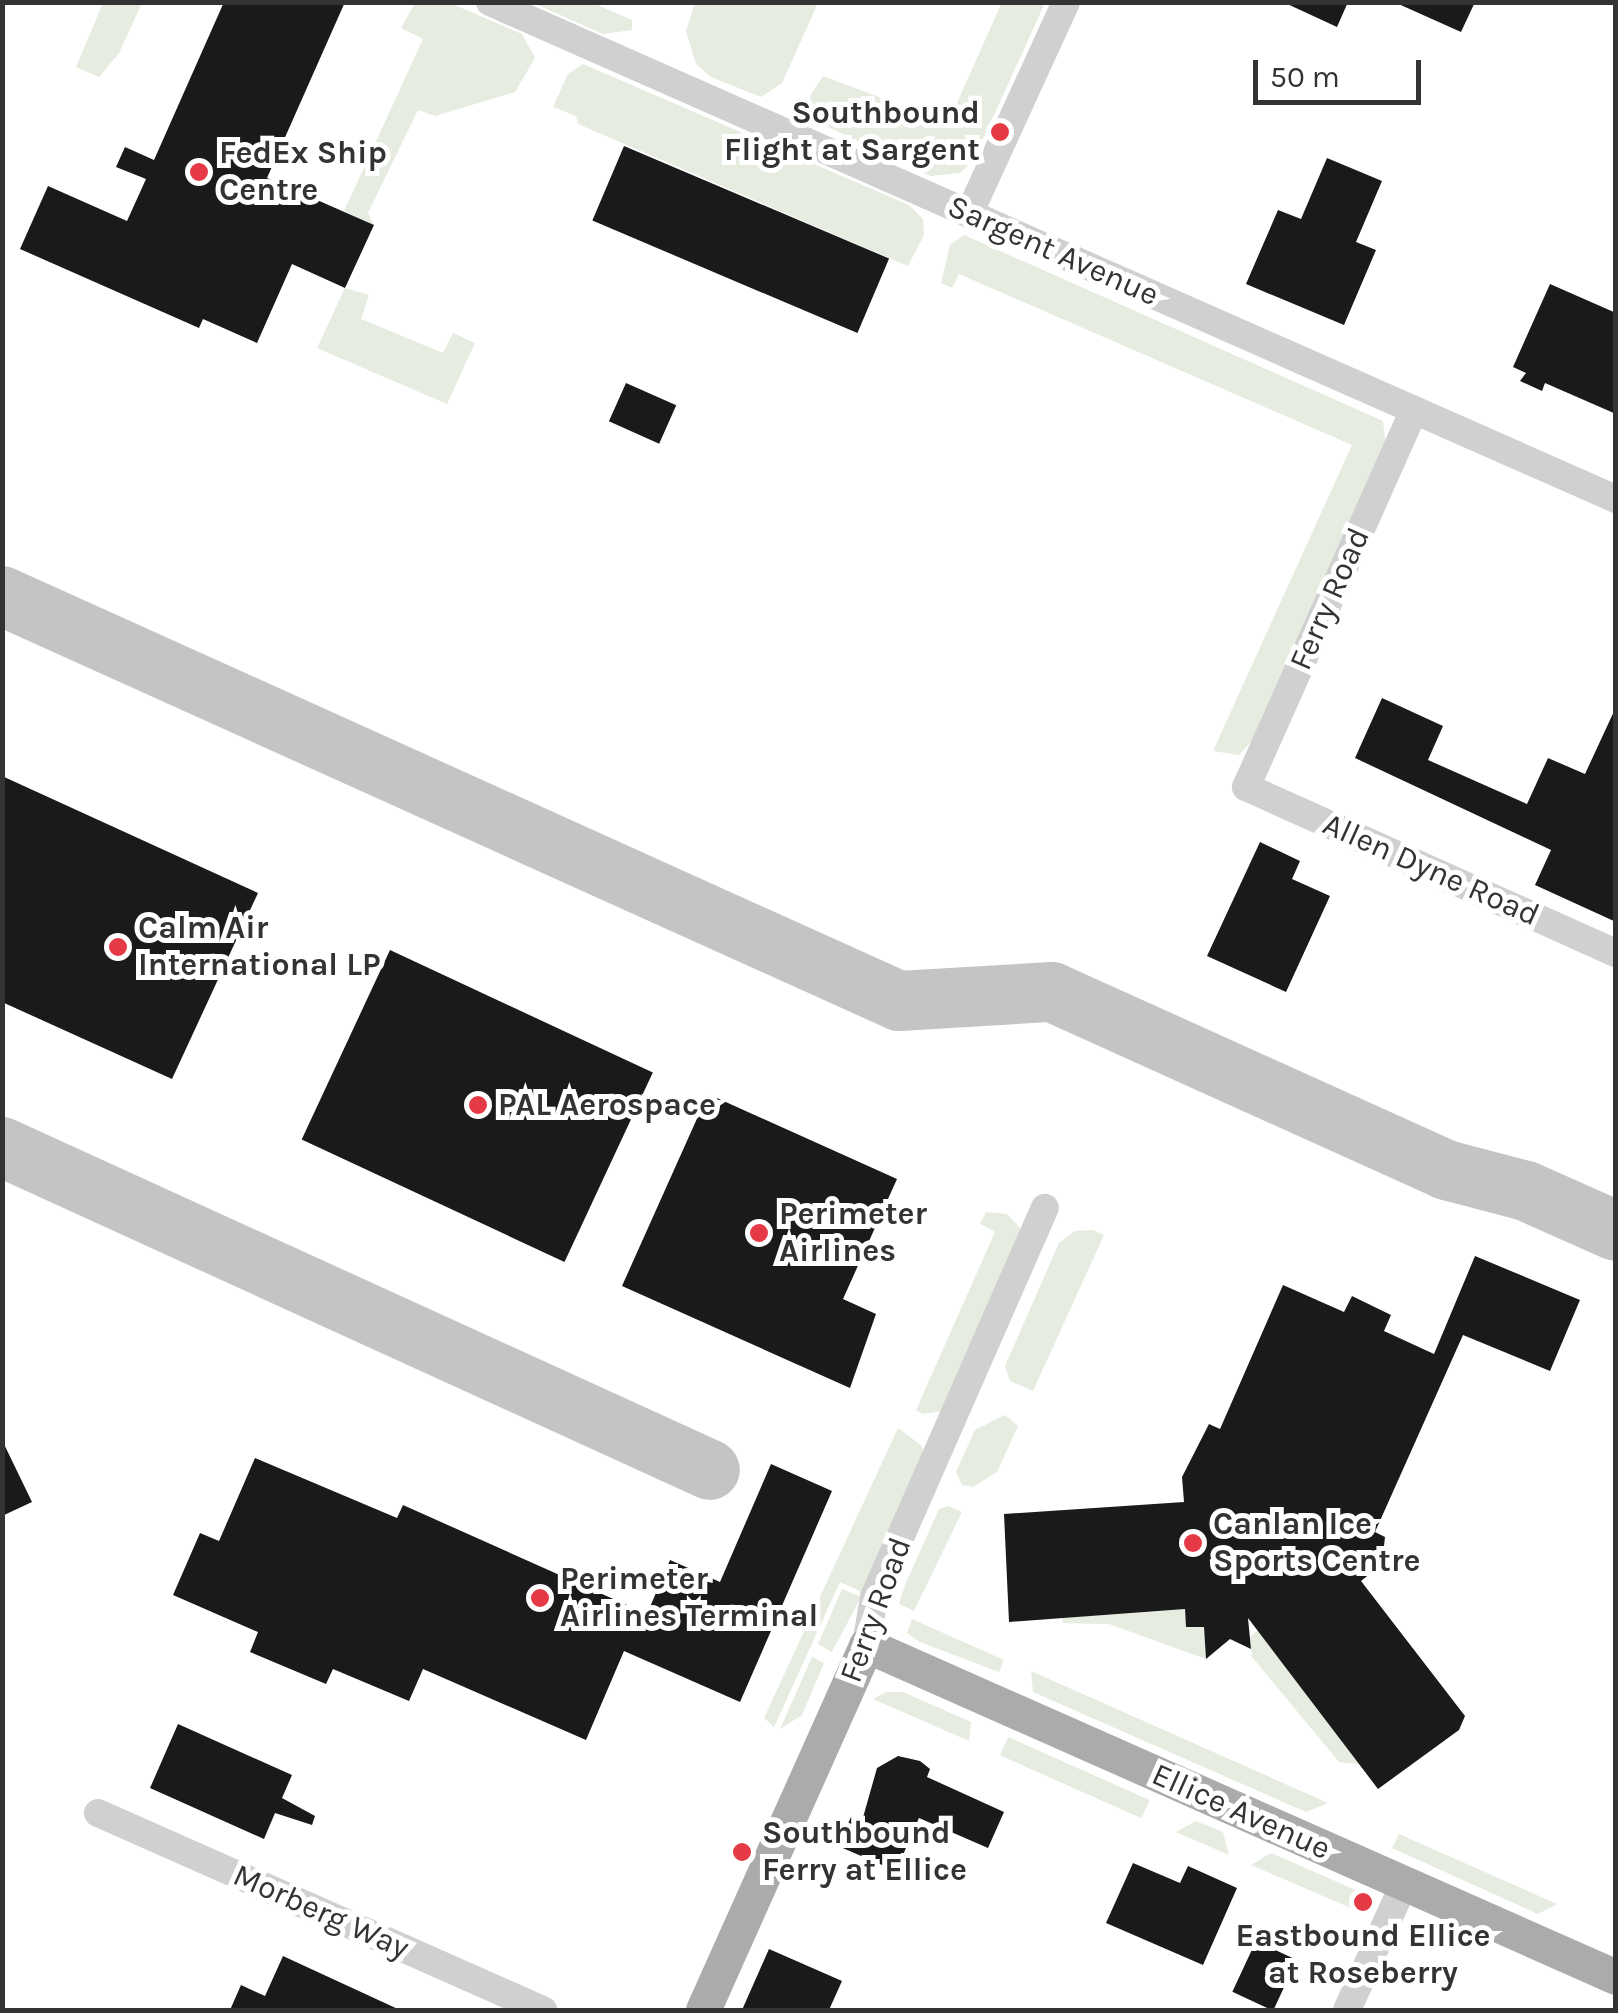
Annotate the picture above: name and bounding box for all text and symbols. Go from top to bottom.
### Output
scale bar [1258,40,1426,102]
text: 50 m [1270,59,1340,95]
place label: Southbound Flight at Sargent [724,95,980,170]
marker: Southbound Flight at Sargent [989,121,1011,143]
place label: FedEx Ship Centre [219,135,387,210]
marker: FedEx Ship Centre [188,161,210,183]
street label: Sargent Avenue [942,187,1164,315]
street label: Ferry Road [1282,522,1378,676]
street label: Allen Dyne Road [1317,805,1545,935]
place label: Calm Air International LP [138,910,381,985]
marker: Calm Air International LP [107,936,129,958]
place label: PAL Aerospace [498,1086,716,1124]
marker: PAL Aerospace [467,1094,489,1116]
place label: Perimeter Airlines [779,1196,927,1271]
marker: Perimeter Airlines [748,1222,770,1244]
place label: Canlan Ice Sports Centre [1213,1506,1421,1581]
street label: Ferry Road [832,1532,920,1688]
marker: Canlan Ice Sports Centre [1182,1532,1204,1554]
place label: Perimeter Airlines Terminal [560,1561,818,1636]
marker: Perimeter Airlines Terminal [529,1587,551,1609]
street label: Ellice Avenue [1146,1756,1336,1868]
place label: Southbound Ferry at Ellice [762,1815,967,1890]
marker: Southbound Ferry at Ellice [731,1841,753,1863]
street label: Morberg Way [227,1856,415,1968]
marker: Eastbound Ellice at Roseberry [1352,1891,1374,1913]
place label: Eastbound Ellice at Roseberry [1235,1918,1491,1993]

